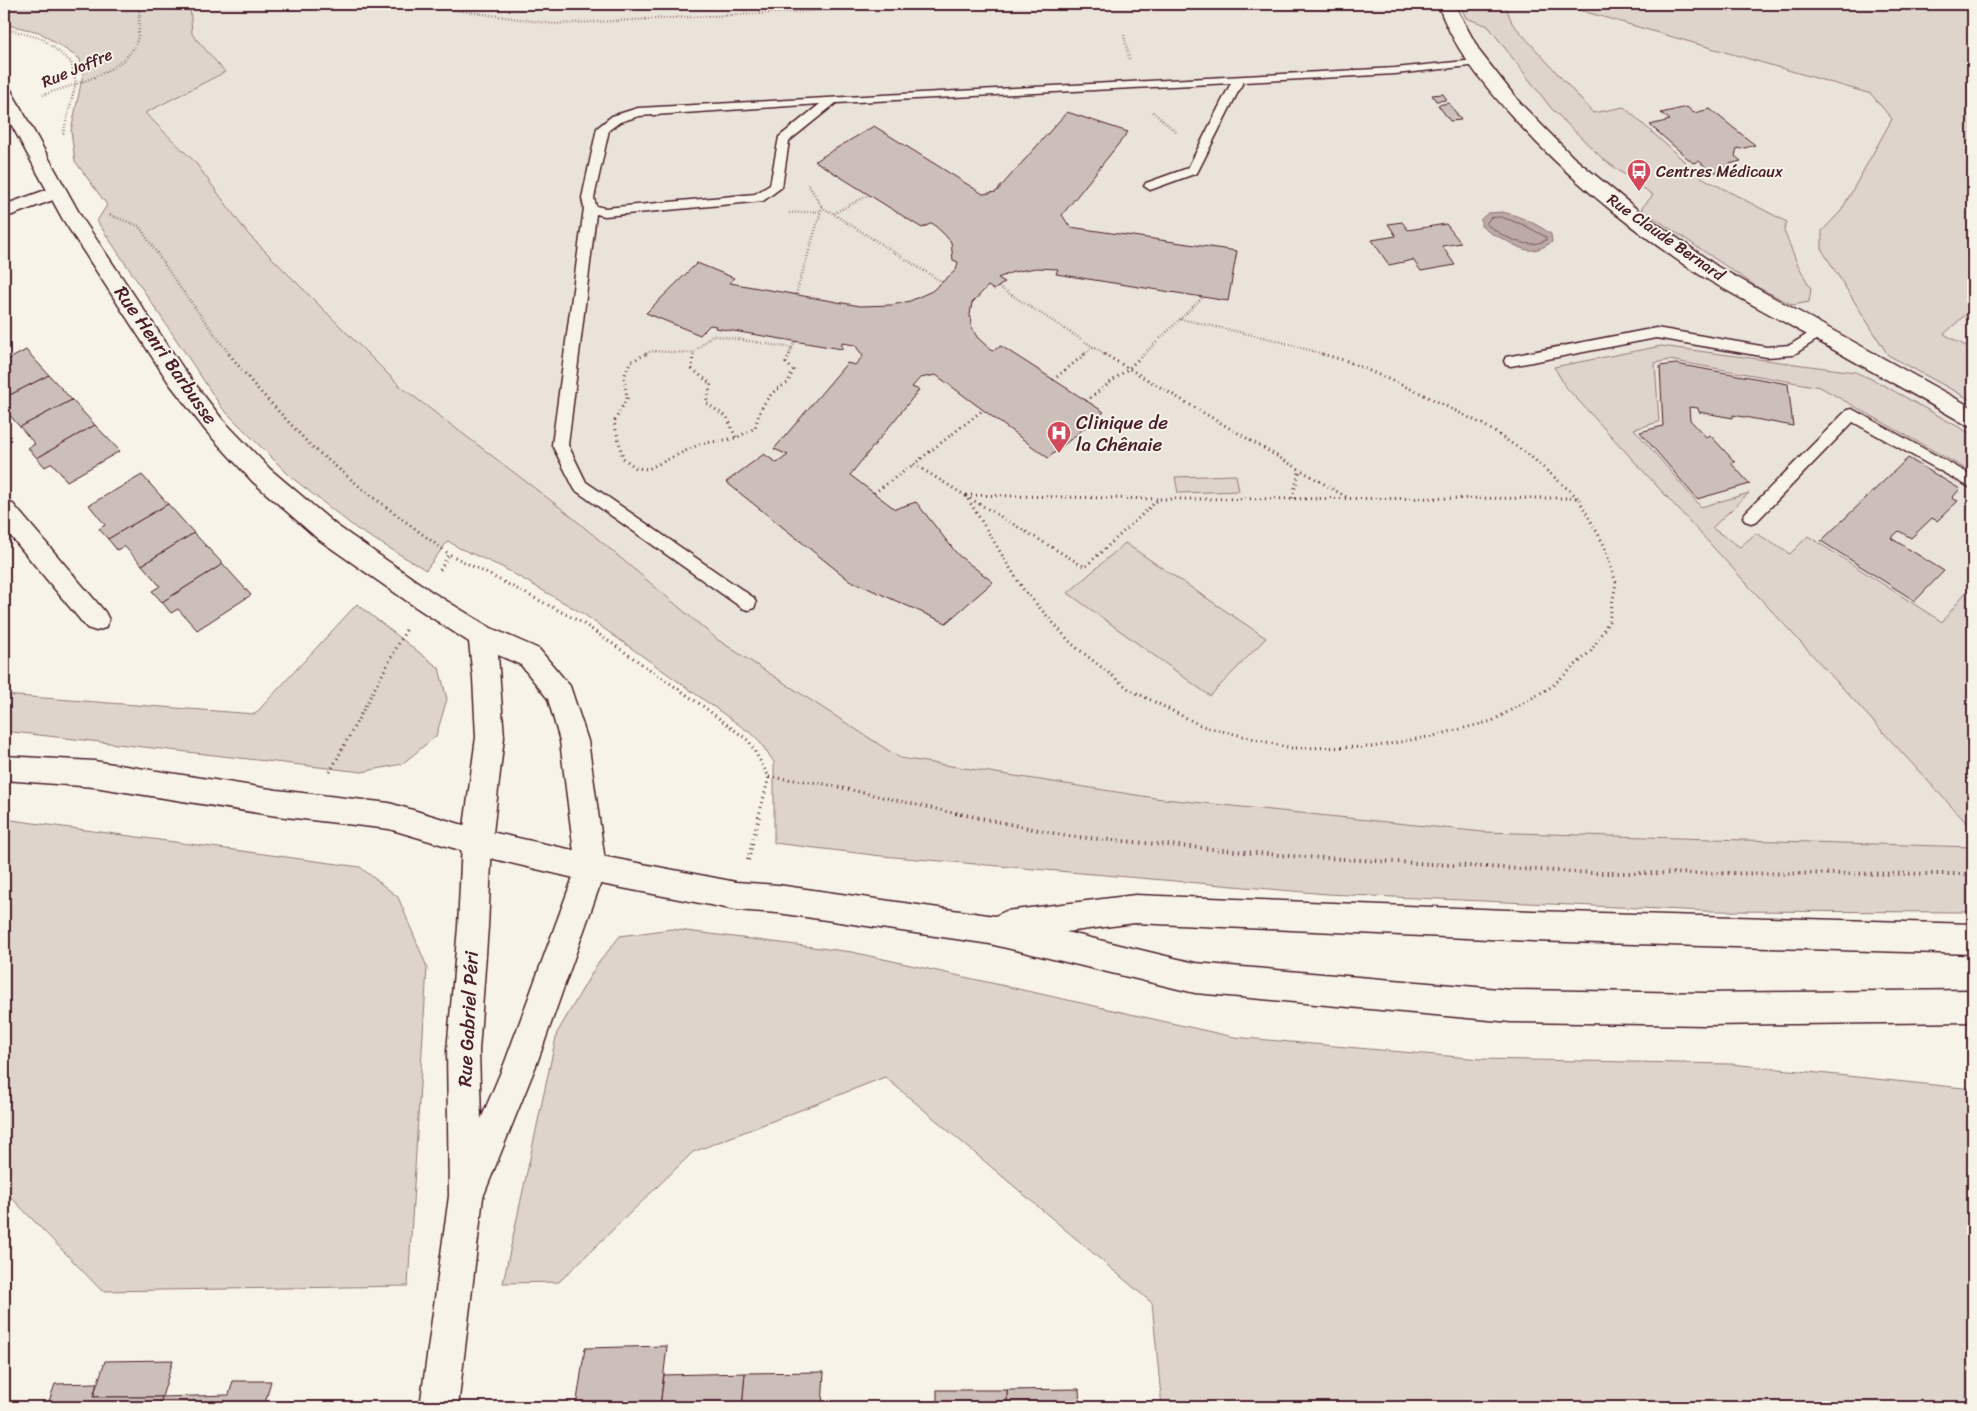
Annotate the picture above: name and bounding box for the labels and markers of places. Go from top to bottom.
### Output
place label: Centres Médicaux [1656,157,1784,186]
bus stop icon: Centres Médicaux [1626,158,1652,192]
place label: Clinique de la Chênaie [1076,406,1168,461]
hospital icon: Clinique de la Chênaie [1046,420,1072,454]

